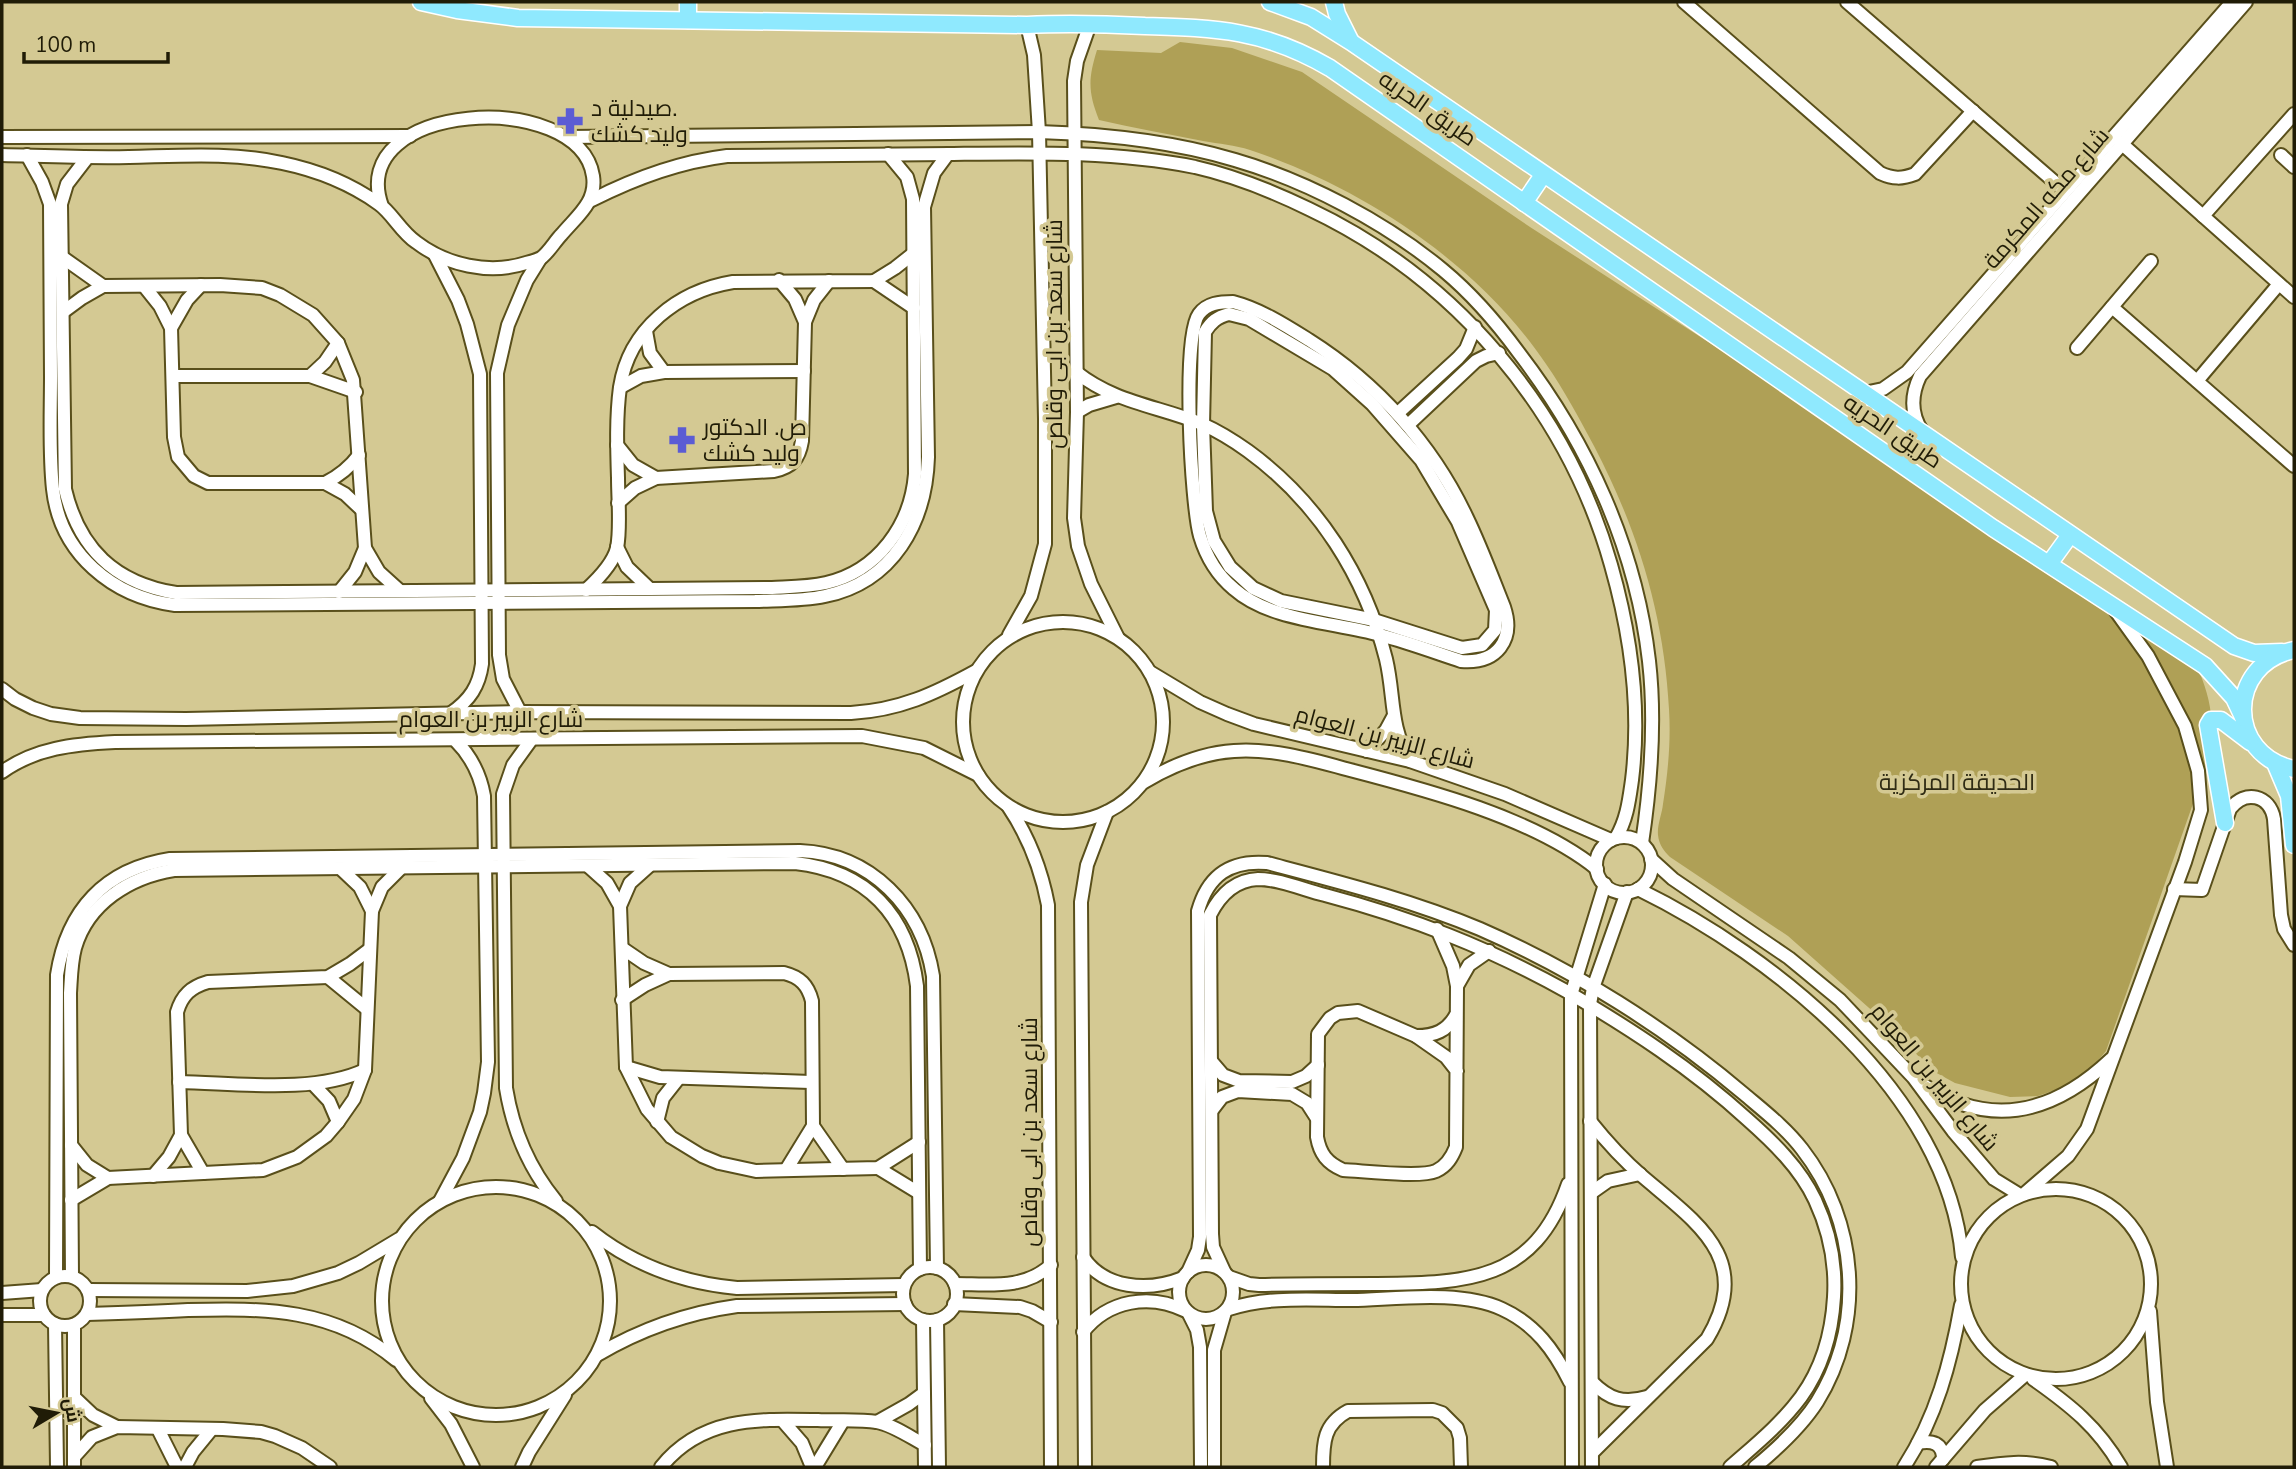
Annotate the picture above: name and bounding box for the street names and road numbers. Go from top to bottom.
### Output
street label: طريق الحريه [1373,63,1483,154]
street label: شارع مكه المكرمة [1976,121,2116,276]
street label: شارع سعد بن ابى وقاص [1039,219,1070,449]
street label: طريق الحريه [1837,387,1948,476]
street label: شارع الزبير بن العوام [1292,699,1478,776]
street label: شارع الزبير بن العوام [399,704,583,735]
street label: شارع الزبير بن العوام [1863,997,2006,1158]
street label: شارع سعد بن ابى وقاص [1014,1017,1045,1247]

